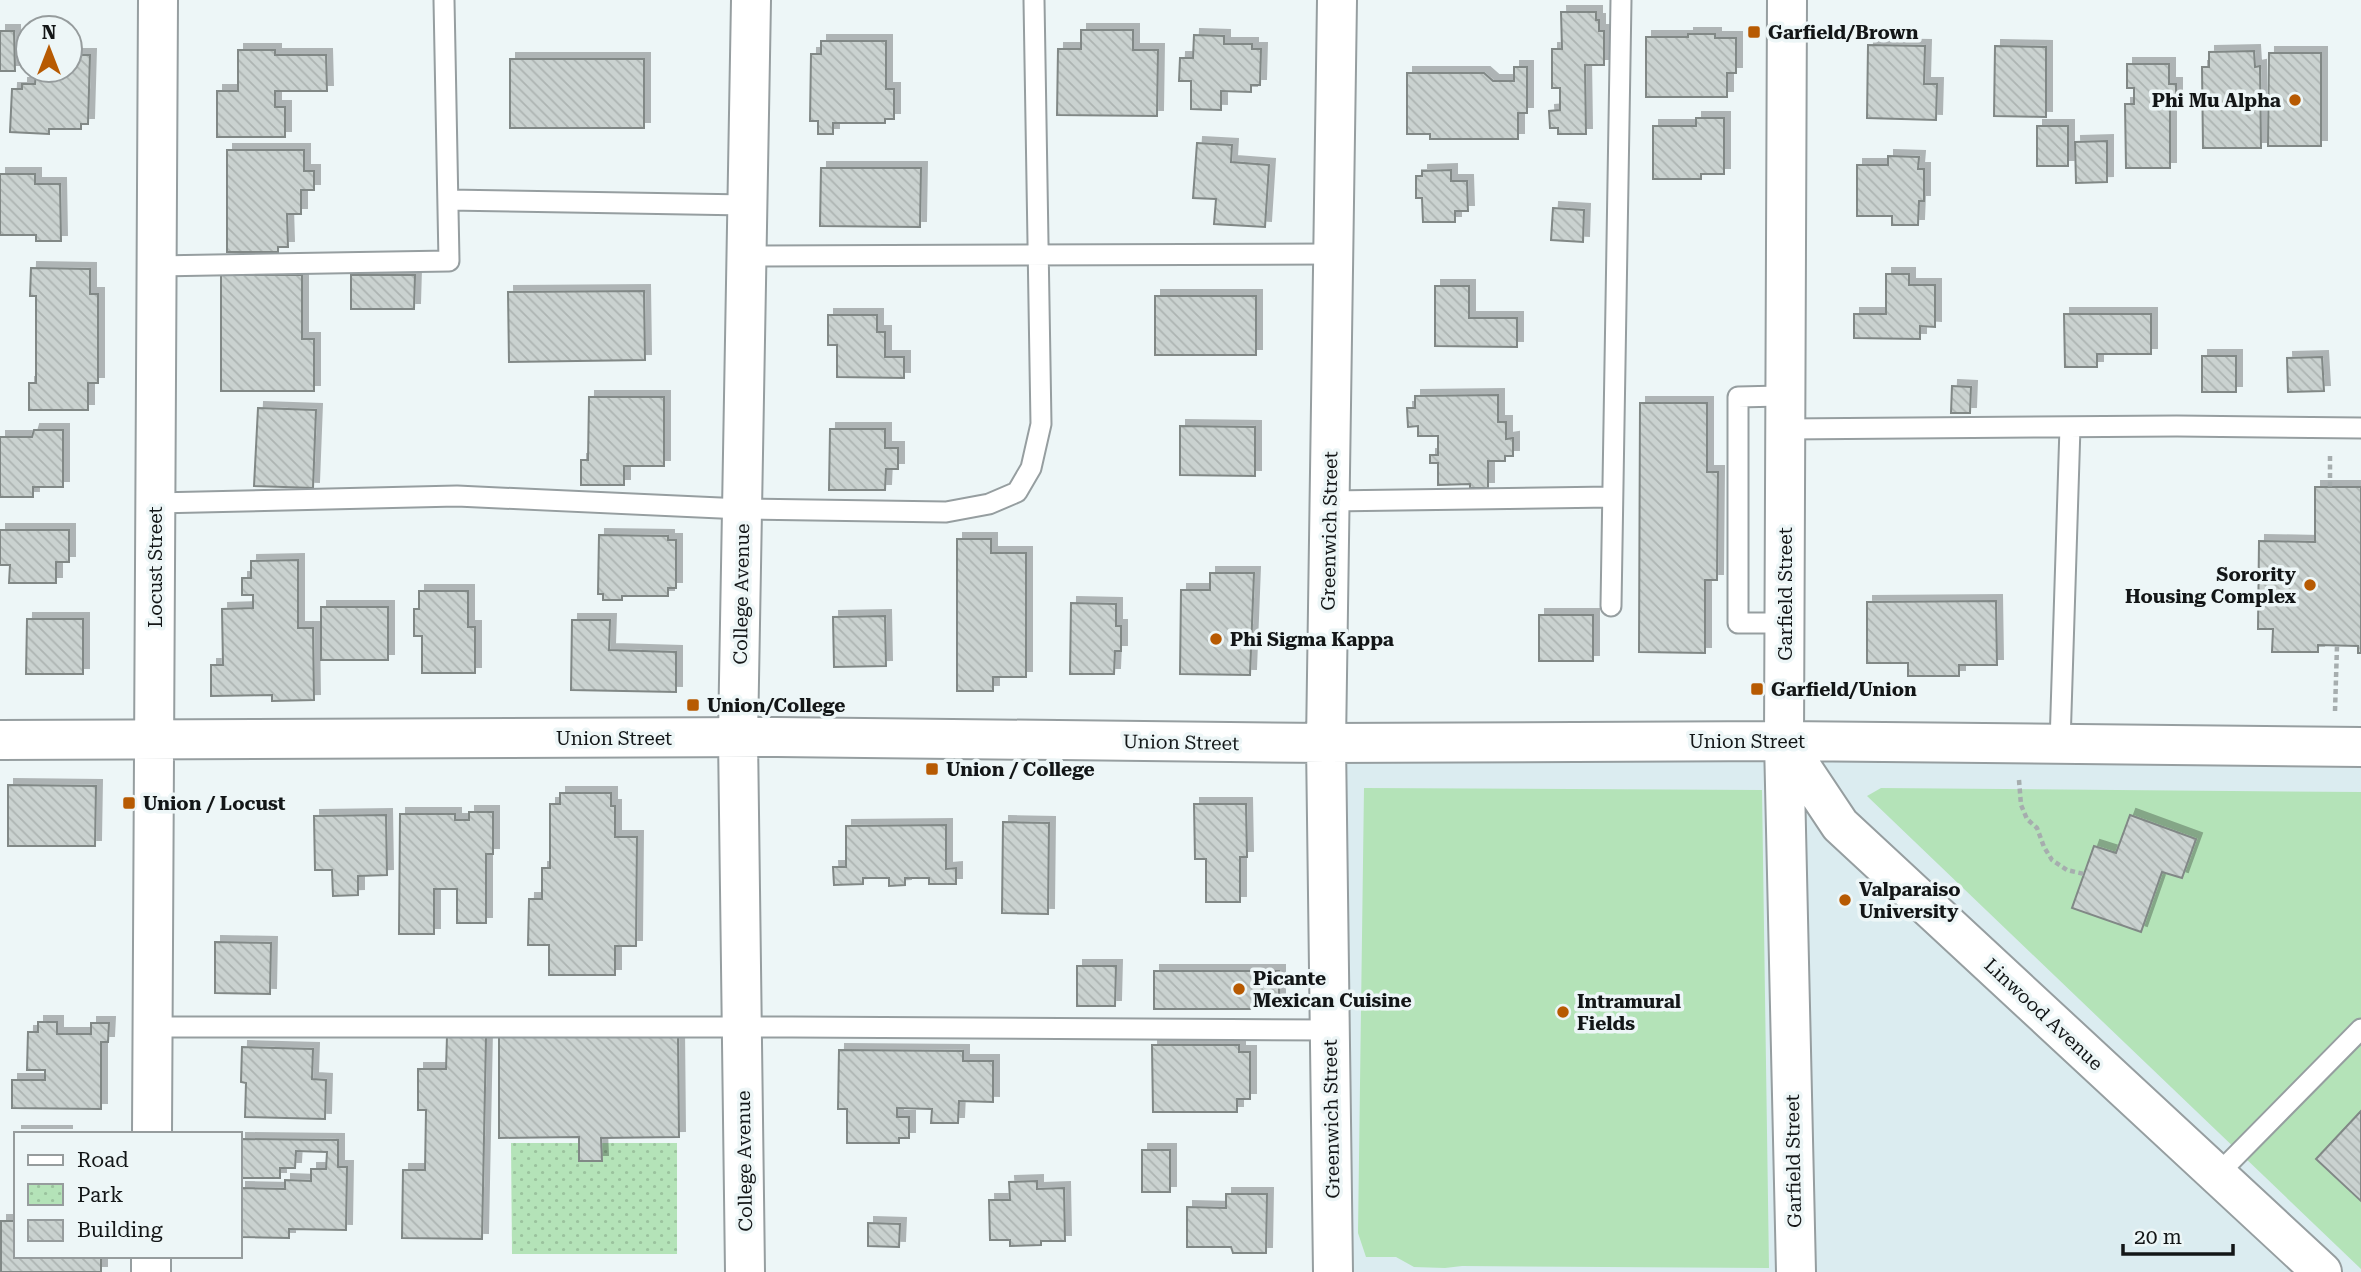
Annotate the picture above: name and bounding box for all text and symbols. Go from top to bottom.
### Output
north arrow [14,14,84,84]
text: N [42,21,57,44]
place label: Garfield/Brown [1768,21,1919,44]
marker: Garfield/Brown [1746,24,1762,40]
place label: Phi Mu Alpha [2152,89,2281,112]
marker: Phi Mu Alpha [2287,92,2303,108]
street label: Greenwich Street [1317,451,1342,611]
street label: Locust Street [144,506,167,628]
street label: College Avenue [729,523,754,665]
street label: Garfield Street [1774,527,1797,661]
place label: Sorority Housing Complex [2125,563,2297,608]
marker: Sorority Housing Complex [2302,577,2318,593]
place label: Phi Sigma Kappa [1230,628,1394,651]
marker: Phi Sigma Kappa [1208,631,1224,647]
place label: Garfield/Union [1771,678,1917,701]
marker: Garfield/Union [1749,681,1765,697]
place label: Union/College [707,694,845,717]
marker: Union/College [685,697,701,713]
street label: Union Street [556,727,672,750]
street label: Union Street [1123,730,1239,755]
street label: Union Street [1689,730,1805,753]
place label: Union / College [946,758,1095,781]
marker: Union / College [924,761,940,777]
place label: Union / Locust [143,792,286,815]
marker: Union / Locust [121,795,137,811]
place label: Valparaiso University [1859,878,1961,923]
marker: Valparaiso University [1837,892,1853,908]
street label: Linwood Avenue [1980,954,2108,1075]
place label: Picante Mexican Cuisine [1253,967,1412,1012]
marker: Picante Mexican Cuisine [1231,981,1247,997]
place label: Intramural Fields [1577,990,1681,1035]
marker: Intramural Fields [1555,1004,1571,1020]
street label: Greenwich Street [1319,1039,1344,1199]
street label: College Avenue [732,1090,757,1232]
street label: Garfield Street [1781,1094,1806,1228]
legend [14,1132,242,1258]
text: Road [77,1148,129,1172]
text: Park [77,1183,123,1207]
scale bar [2123,1212,2233,1256]
text: Building [77,1218,163,1242]
text: 20 m [2134,1225,2182,1249]

